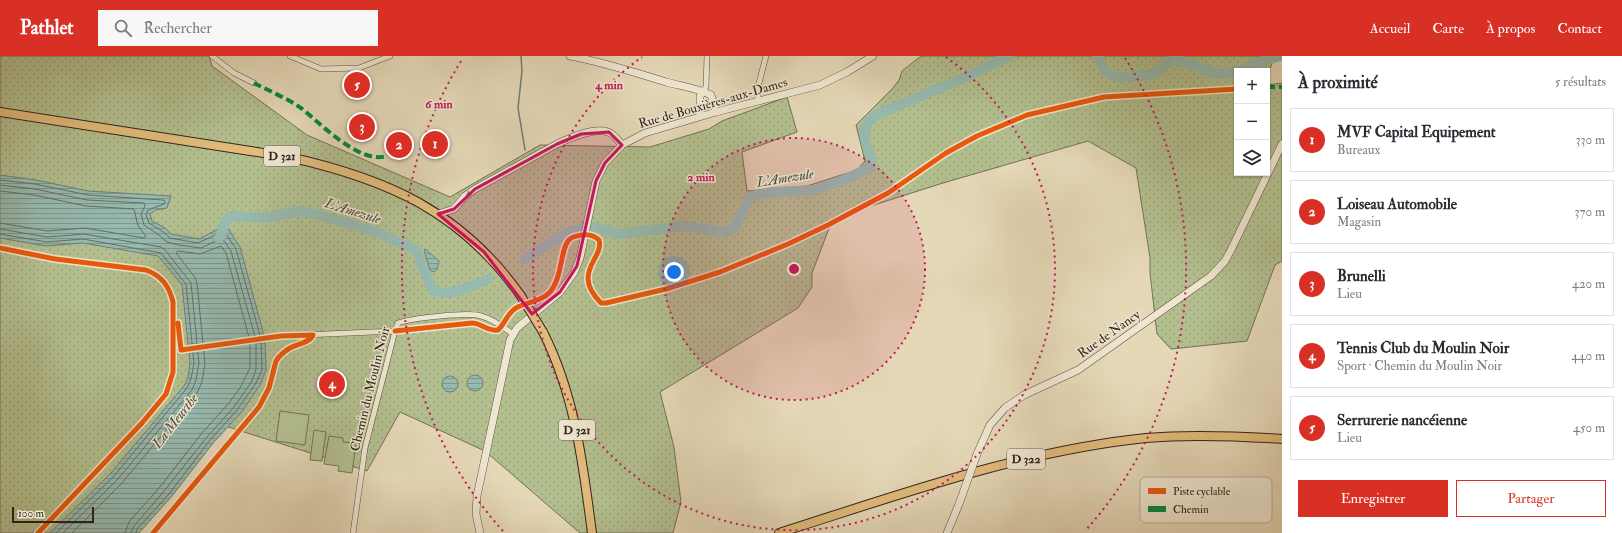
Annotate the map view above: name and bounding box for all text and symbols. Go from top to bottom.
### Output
search box [98,10,378,46]
text: Pathlet [20,16,74,40]
icon: search [112,17,134,39]
text: Rechercher [144,19,212,38]
text: Accueil [1370,20,1410,37]
text: Carte [1432,20,1464,37]
text: À propos [1486,20,1535,37]
text: Contact [1557,20,1602,37]
map controls [1234,68,1270,176]
button: + [1234,68,1270,104]
pin: 5 [344,70,370,100]
text: À proximité [1298,72,1378,93]
street label: Rue de Bouxières-aux-Dames [637,74,790,132]
text: 5 résultats [1555,74,1606,90]
text: 4 min [594,78,624,93]
text: 6 min [425,97,453,112]
button: − [1234,104,1270,140]
pin: 3 [349,112,375,142]
text: MVF Capital Equipement [1337,123,1496,142]
pin: 1 [422,129,448,159]
pin: 2 [386,130,412,160]
text: 1 [1310,132,1314,148]
text: 330 m [1576,132,1605,148]
button: layers [1234,140,1270,176]
text: Bureaux [1337,142,1380,158]
road number: D 321 [264,146,300,166]
water label: L'Amezule [754,165,815,191]
text: 2 min [687,170,715,185]
one-way arrow [466,188,477,196]
water label: L'Amezule [322,194,383,228]
text: Loiseau Automobile [1337,195,1457,214]
text: 2 [1309,204,1315,220]
text: 370 m [1575,204,1605,220]
text: Magasin [1337,214,1381,230]
your location [664,262,684,282]
centre of rings [787,262,801,276]
text: Brunelli [1337,267,1386,286]
text: 3 [1310,276,1315,292]
text: 420 m [1572,276,1605,292]
text: Lieu [1337,286,1362,302]
street label: Rue de Nancy [1075,306,1144,362]
street label: Chemin du Moulin Noir [347,325,393,453]
text: Tennis Club du Moulin Noir [1337,339,1509,358]
text: 4 [1308,348,1316,364]
text: 440 m [1571,348,1605,364]
text: Sport · Chemin du Moulin Noir [1337,358,1502,374]
pin: 4 [319,369,345,399]
water label: La Meurthe [148,390,202,452]
text: Serrurerie nancéienne [1337,411,1467,430]
road number: D 321 [559,420,595,440]
text: 5 [1309,420,1315,436]
text: 450 m [1573,420,1605,436]
text: Lieu [1337,430,1362,446]
road number: D 322 [1007,449,1045,469]
legend [1140,477,1272,523]
button: Enregistrer [1298,480,1448,517]
button: Partager [1456,480,1606,517]
text: Piste cyclable [1173,485,1231,499]
text: Chemin [1173,503,1209,516]
scale bar [12,505,94,524]
text: 100 m [18,507,44,520]

